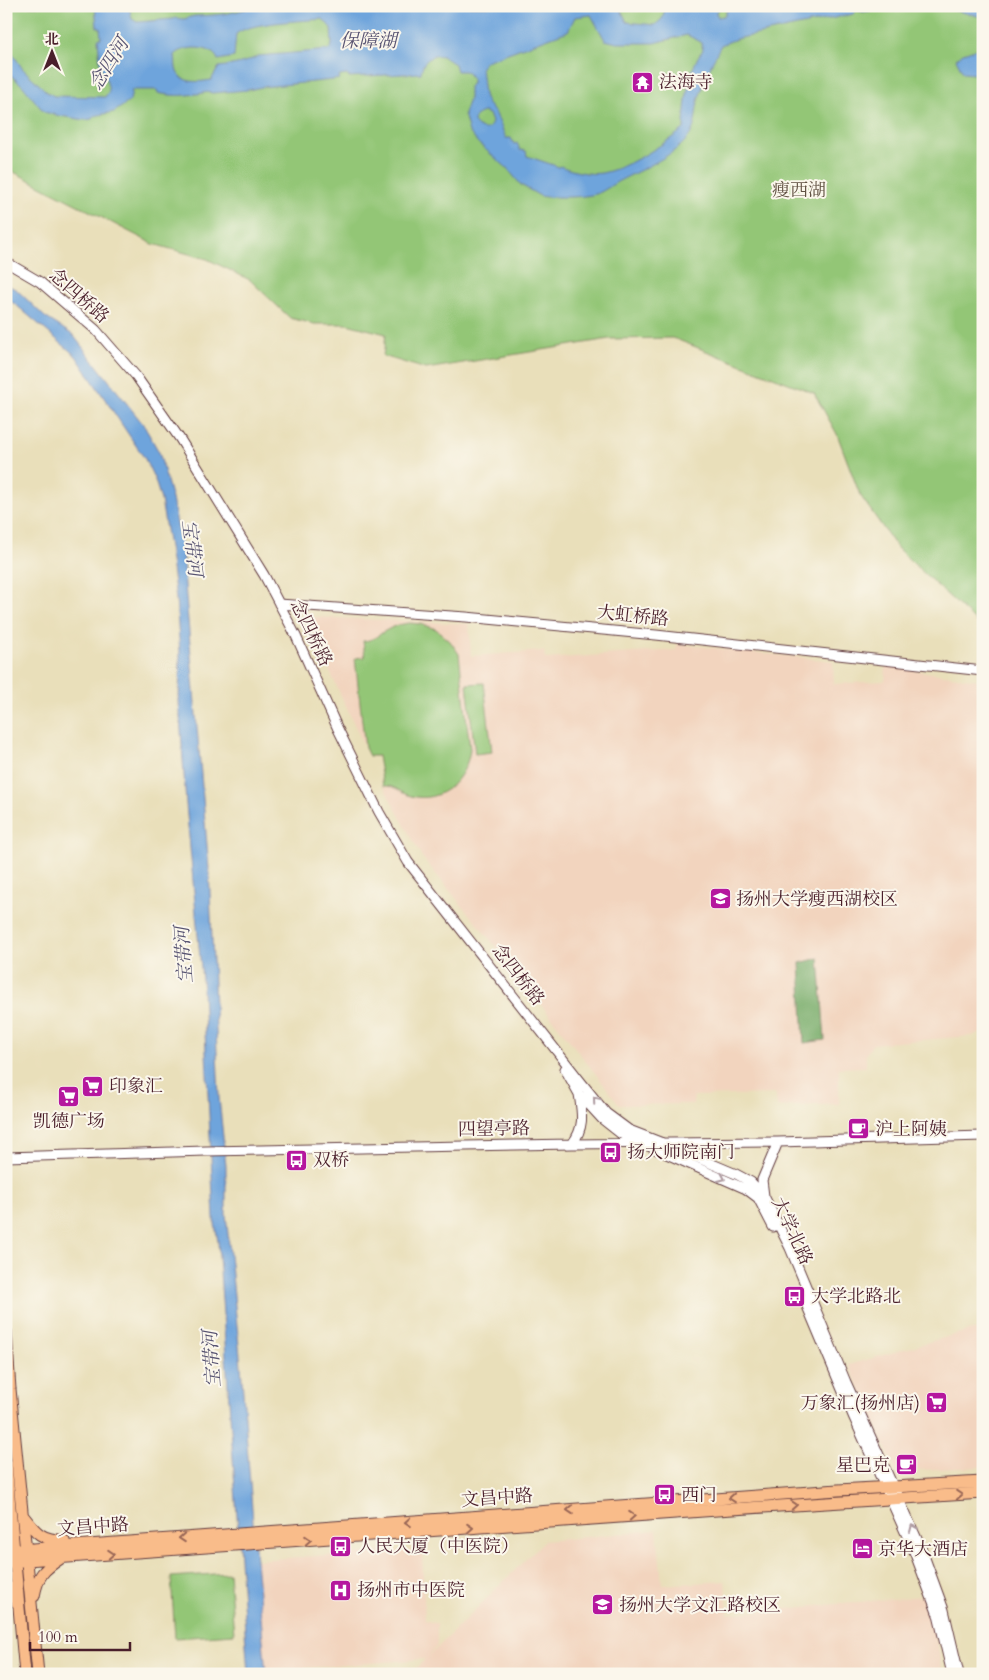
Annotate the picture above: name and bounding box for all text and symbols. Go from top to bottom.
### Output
north arrow [28,28,78,78]
water label: 保障湖 [339,28,399,54]
text: 北 [45,30,59,49]
water label: 念四河 [83,30,137,95]
temple icon: 法海寺 [631,70,655,94]
place label: 法海寺 [659,70,713,95]
park label: 瘦西湖 [772,178,826,203]
street label: 念四桥路 [44,263,114,329]
water label: 宝带河 [176,518,209,581]
street label: 念四桥路 [284,595,338,671]
street label: 大虹桥路 [596,600,670,632]
school or university icon: 扬州大学瘦西湖校区 [708,887,732,911]
place label: 扬州大学瘦西湖校区 [736,887,898,912]
water label: 宝带河 [169,923,199,984]
street label: 念四桥路 [486,939,550,1011]
supermarket icon: 印象汇 [81,1074,105,1098]
place label: 印象汇 [109,1074,163,1099]
supermarket icon: 凯德广场 [57,1084,81,1108]
one-way arrow [593,1097,601,1106]
place label: 凯德广场 [33,1109,105,1134]
street label: 四望亭路 [458,1116,530,1142]
cafe icon: 沪上阿姨 [847,1117,871,1141]
place label: 沪上阿姨 [875,1117,947,1142]
bus stop icon: 扬大师院南门 [599,1140,623,1164]
place label: 扬大师院南门 [627,1140,735,1165]
bus stop icon: 双桥 [285,1148,309,1172]
place label: 双桥 [313,1148,349,1173]
one-way arrow [717,1171,726,1182]
street label: 大学北路 [765,1193,819,1269]
bus stop icon: 大学北路北 [783,1284,807,1308]
place label: 大学北路北 [811,1284,901,1309]
water label: 宝带河 [197,1327,227,1388]
place label: 万象汇(扬州店) [801,1391,920,1416]
supermarket icon: 万象汇(扬州店) [924,1391,948,1415]
place label: 星巴克 [836,1453,890,1478]
cafe icon: 星巴克 [894,1453,918,1477]
street label: 文昌中路 [460,1483,534,1513]
bus stop icon: 西门 [653,1483,677,1507]
place label: 西门 [681,1483,717,1508]
one-way arrow [955,1489,963,1500]
one-way arrow [728,1492,736,1503]
one-way arrow [790,1499,798,1510]
one-way arrow [566,1504,574,1515]
one-way arrow [628,1511,636,1522]
street label: 文昌中路 [56,1512,130,1542]
one-way arrow [404,1516,412,1527]
one-way arrow [466,1523,474,1534]
one-way arrow [908,1524,919,1533]
one-way arrow [178,1532,186,1543]
bus stop icon: 人民大厦（中医院） [329,1534,353,1558]
place label: 人民大厦（中医院） [357,1534,519,1559]
one-way arrow [304,1535,312,1546]
hotel icon: 京华大酒店 [850,1537,874,1561]
place label: 京华大酒店 [878,1537,968,1562]
one-way arrow [107,1549,115,1560]
hospital icon: 扬州市中医院 [329,1578,353,1602]
place label: 扬州市中医院 [357,1578,465,1603]
school or university icon: 扬州大学文汇路校区 [591,1593,615,1617]
place label: 扬州大学文汇路校区 [619,1593,781,1618]
scale bar [30,1620,130,1652]
text: 100 m [38,1627,78,1647]

